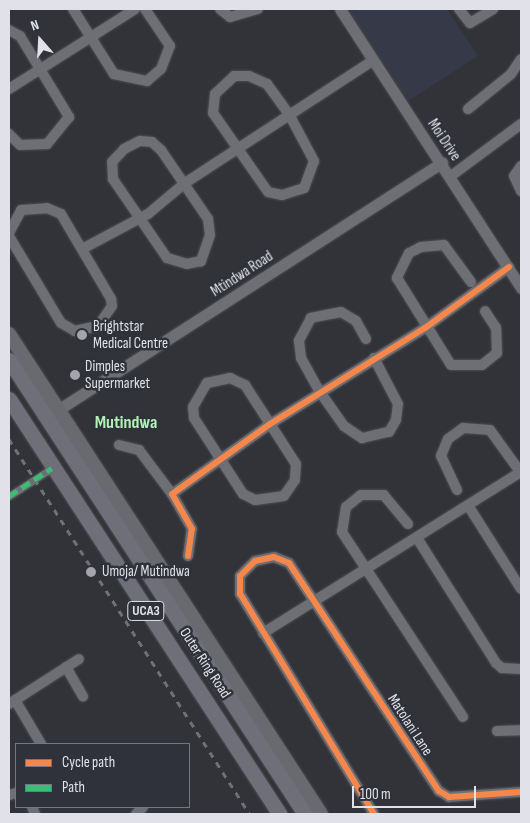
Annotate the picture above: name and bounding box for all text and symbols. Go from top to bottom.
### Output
north arrow [15,15,65,65]
text: N [29,16,41,35]
street label: Moi Drive [424,116,464,164]
street label: Mtindwa Road [208,247,276,301]
place label: Brightstar Medical Centre [93,317,168,352]
marker: Brightstar Medical Centre [75,328,89,342]
place label: Dimples Supermarket [85,357,150,392]
marker: Dimples Supermarket [69,369,81,381]
district label: Mutindwa [95,412,157,434]
place label: Umoja/ Mutindwa [102,563,190,581]
marker: Umoja/ Mutindwa [84,565,98,579]
road number: UCA3 [127,600,165,622]
street label: Outer Ring Road [176,624,234,702]
street label: Matolani Lane [384,691,436,759]
legend [15,743,190,808]
text: Cycle path [62,753,115,772]
scale bar [355,776,479,808]
text: Path [62,778,85,797]
text: 100 m [360,785,391,804]

